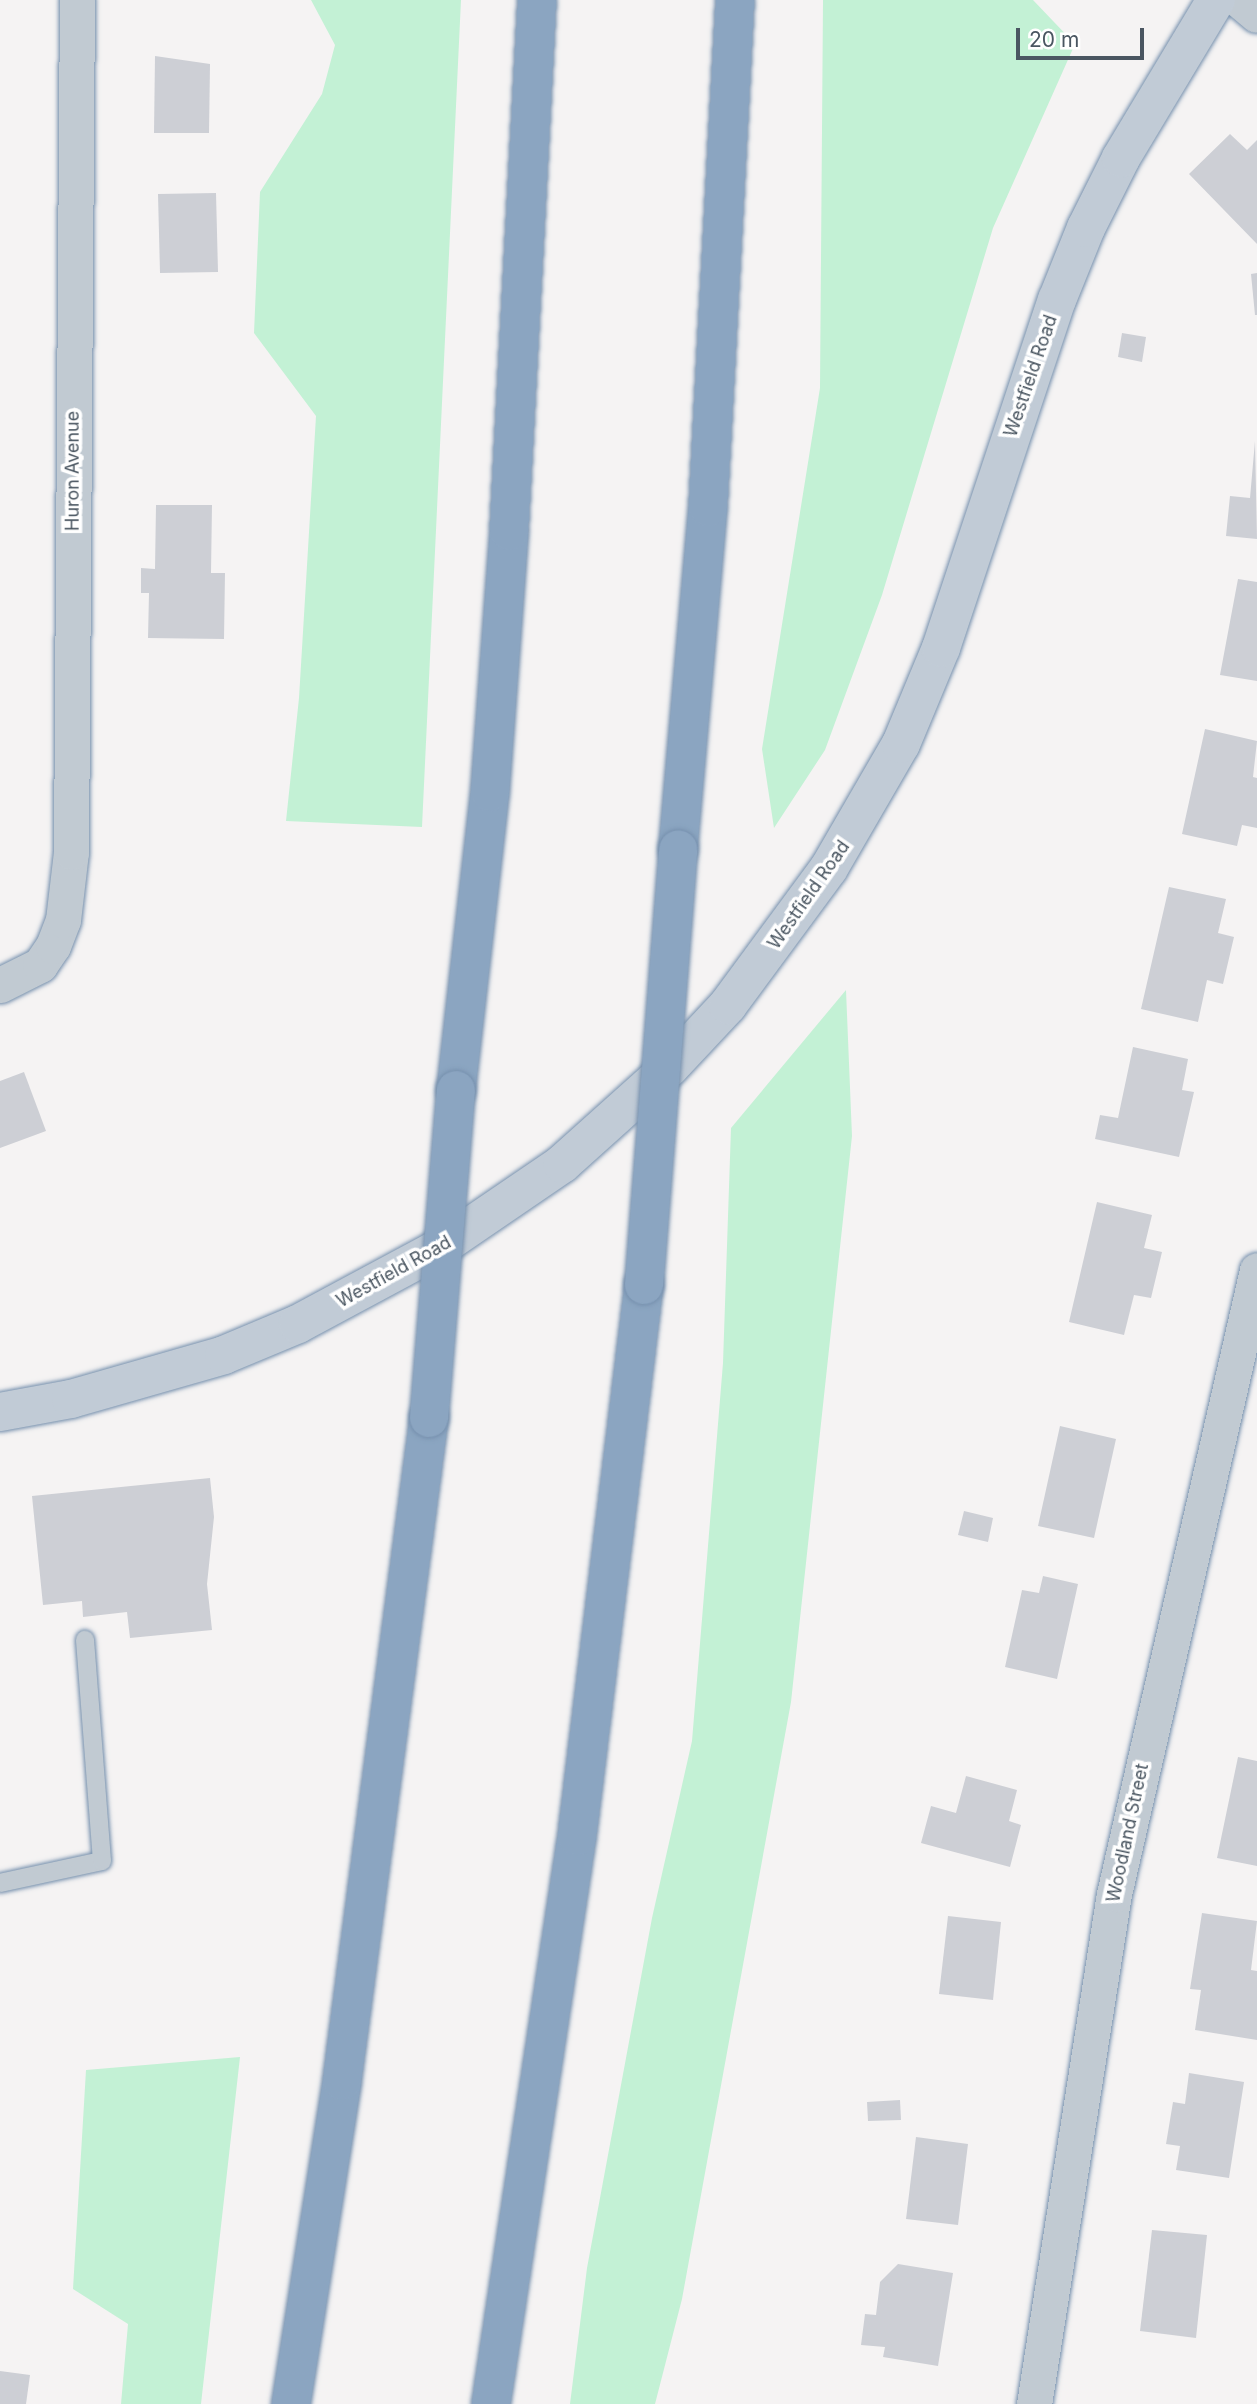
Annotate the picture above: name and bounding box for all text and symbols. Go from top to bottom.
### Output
scale bar [1019,14,1147,58]
text: 20 m [1029,27,1079,52]
street label: Westfield Road [1000,312,1062,440]
street label: Huron Avenue [62,411,84,531]
street label: Westfield Road [764,837,854,953]
street label: Westfield Road [333,1232,455,1312]
street label: Woodland Street [1103,1762,1153,1904]

